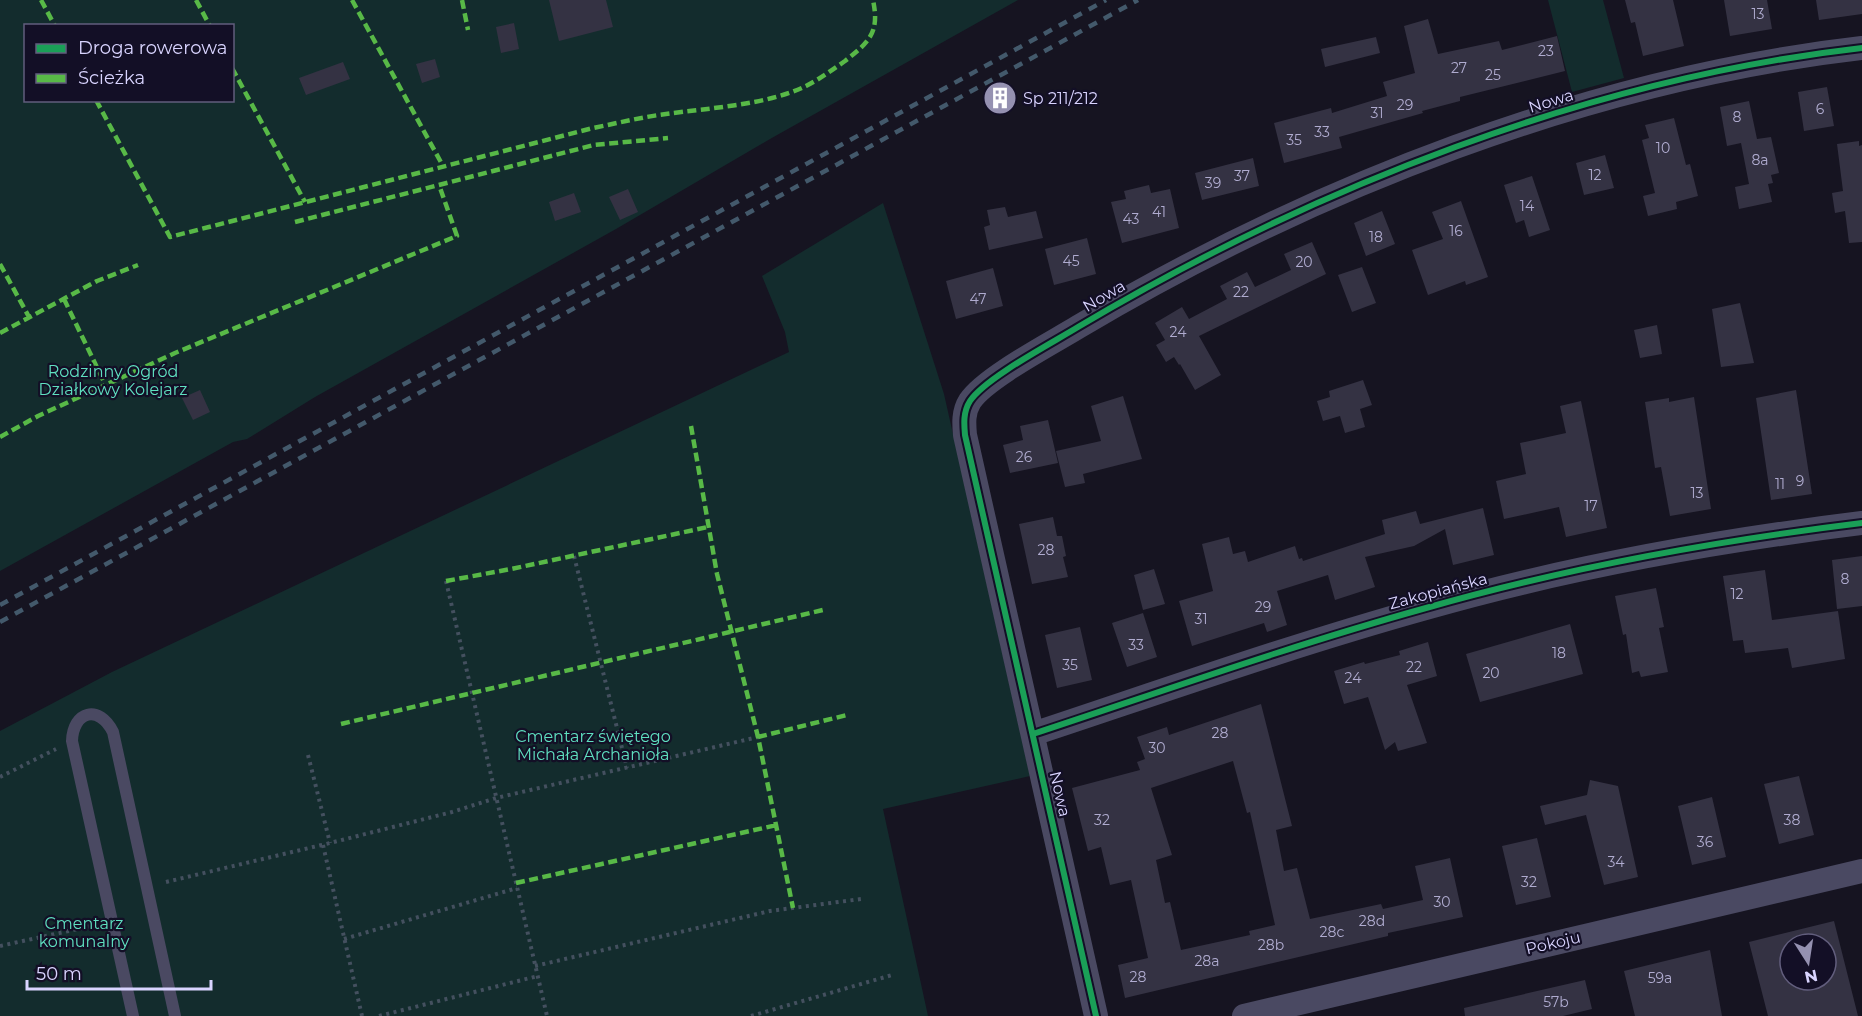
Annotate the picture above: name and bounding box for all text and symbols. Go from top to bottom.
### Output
house number: 13 [1752,5,1765,23]
legend [24,24,234,102]
text: Droga rowerowa [78,37,227,59]
house number: 23 [1538,42,1554,60]
house number: 27 [1451,59,1467,77]
house number: 25 [1485,66,1501,84]
text: Ścieżka [78,67,145,89]
building icon: Sp 211/212 [982,80,1018,116]
street label: Nowa [1526,85,1576,117]
place label: Sp 211/212 [1023,89,1098,108]
house number: 29 [1397,96,1413,114]
house number: 6 [1816,100,1825,118]
house number: 31 [1371,104,1383,122]
house number: 8 [1733,108,1742,126]
house number: 33 [1314,123,1330,141]
house number: 35 [1286,131,1302,149]
house number: 10 [1656,139,1670,157]
house number: 8a [1751,151,1769,169]
house number: 12 [1588,166,1602,184]
house number: 37 [1234,167,1250,185]
house number: 39 [1205,174,1221,192]
house number: 14 [1520,197,1535,215]
house number: 41 [1152,203,1166,221]
house number: 43 [1123,210,1140,228]
house number: 16 [1449,222,1463,240]
house number: 18 [1369,228,1383,246]
house number: 45 [1062,252,1080,270]
house number: 20 [1295,253,1313,271]
street label: Nowa [1079,276,1129,316]
house number: 22 [1233,283,1249,301]
house number: 47 [970,290,986,308]
house number: 24 [1170,323,1187,341]
park label: Rodzinny Ogród Działkowy Kolejarz [39,362,187,399]
house number: 26 [1016,448,1033,466]
house number: 9 [1796,472,1804,490]
house number: 11 [1775,475,1785,493]
house number: 13 [1691,484,1704,502]
house number: 17 [1584,497,1598,515]
house number: 28 [1038,541,1055,559]
street label: Zakopiańska [1387,569,1489,613]
house number: 8 [1841,570,1850,588]
house number: 12 [1730,585,1744,603]
house number: 29 [1255,598,1271,616]
house number: 31 [1195,610,1207,628]
house number: 33 [1128,636,1144,654]
house number: 18 [1552,644,1566,662]
house number: 35 [1062,656,1078,674]
house number: 22 [1406,658,1422,676]
house number: 20 [1482,664,1500,682]
house number: 24 [1345,669,1362,687]
house number: 28 [1212,724,1229,742]
park label: Cmentarz świętego Michała Archanioła [515,727,671,764]
house number: 30 [1148,739,1166,757]
street label: Nowa [1046,769,1074,819]
house number: 32 [1094,811,1110,829]
house number: 38 [1784,811,1800,829]
house number: 36 [1697,833,1714,851]
house number: 34 [1607,853,1625,871]
house number: 32 [1521,873,1537,891]
house number: 30 [1433,893,1451,911]
house number: 28d [1359,912,1385,930]
park label: Cmentarz komunalny [39,914,130,951]
house number: 28c [1320,923,1344,941]
street label: Pokoju [1524,927,1582,959]
north arrow [1778,932,1838,992]
house number: 28b [1258,936,1284,954]
house number: 28a [1194,952,1220,970]
scale bar [27,953,212,991]
text: 50 m [36,963,82,985]
text: N [1803,966,1819,987]
house number: 28 [1130,968,1147,986]
house number: 59a [1648,969,1672,987]
house number: 57b [1543,993,1569,1011]

